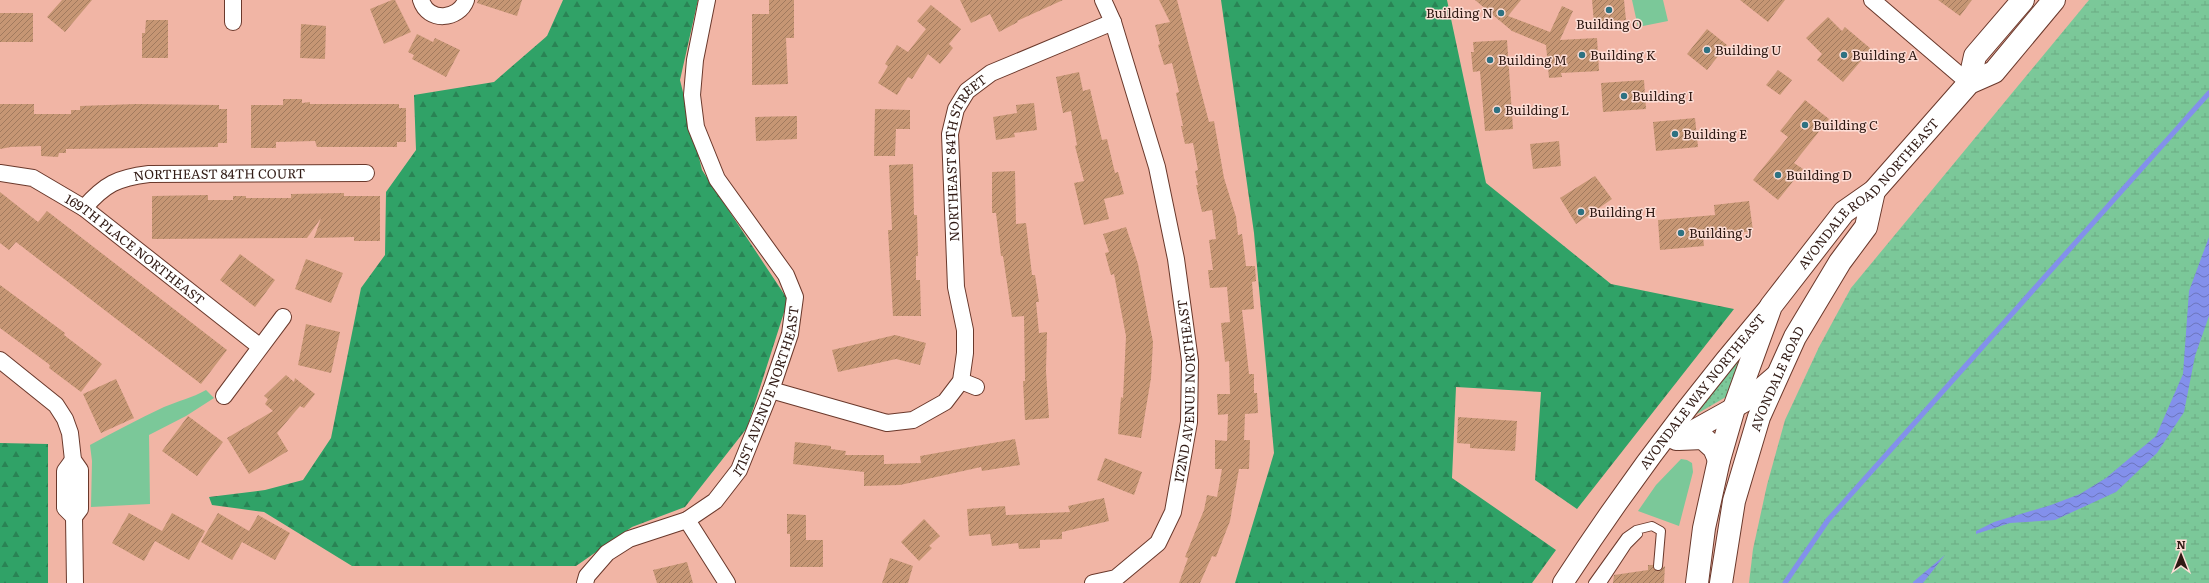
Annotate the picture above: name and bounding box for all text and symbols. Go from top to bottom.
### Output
place label: Building N [1426,3,1493,22]
marker: Building O [1604,5,1614,15]
marker: Building N [1496,8,1506,18]
place label: Building O [1576,14,1642,33]
place label: Building U [1715,40,1782,59]
place label: Building K [1590,45,1656,64]
marker: Building U [1702,45,1712,55]
place label: Building A [1852,45,1918,64]
place label: Building M [1498,50,1567,69]
marker: Building K [1577,50,1587,60]
marker: Building A [1839,50,1849,60]
marker: Building M [1485,55,1495,65]
street label: NORTHEAST 84TH STREET [940,69,991,242]
place label: Building I [1632,86,1693,105]
marker: Building I [1619,91,1629,101]
place label: Building L [1505,100,1569,119]
marker: Building L [1492,105,1502,115]
street label: AVONDALE ROAD NORTHEAST [1793,113,1943,273]
place label: Building C [1813,115,1878,134]
marker: Building C [1800,120,1810,130]
place label: Building E [1683,124,1747,143]
marker: Building E [1670,129,1680,139]
street label: NORTHEAST 84TH COURT [132,163,306,185]
place label: Building D [1786,165,1852,184]
marker: Building D [1773,170,1783,180]
street label: 169TH PLACE NORTHEAST [62,189,209,309]
place label: Building H [1589,202,1656,221]
marker: Building H [1576,207,1586,217]
place label: Building J [1689,223,1752,242]
marker: Building J [1676,228,1686,238]
street label: 172ND AVENUE NORTHEAST [1168,298,1199,484]
street label: 171ST AVENUE NORTHEAST [728,304,803,480]
street label: AVONDALE WAY NORTHEAST [1635,309,1769,473]
street label: AVONDALE ROAD [1745,322,1809,434]
north arrow [2161,535,2201,575]
text: N [2176,536,2186,552]

